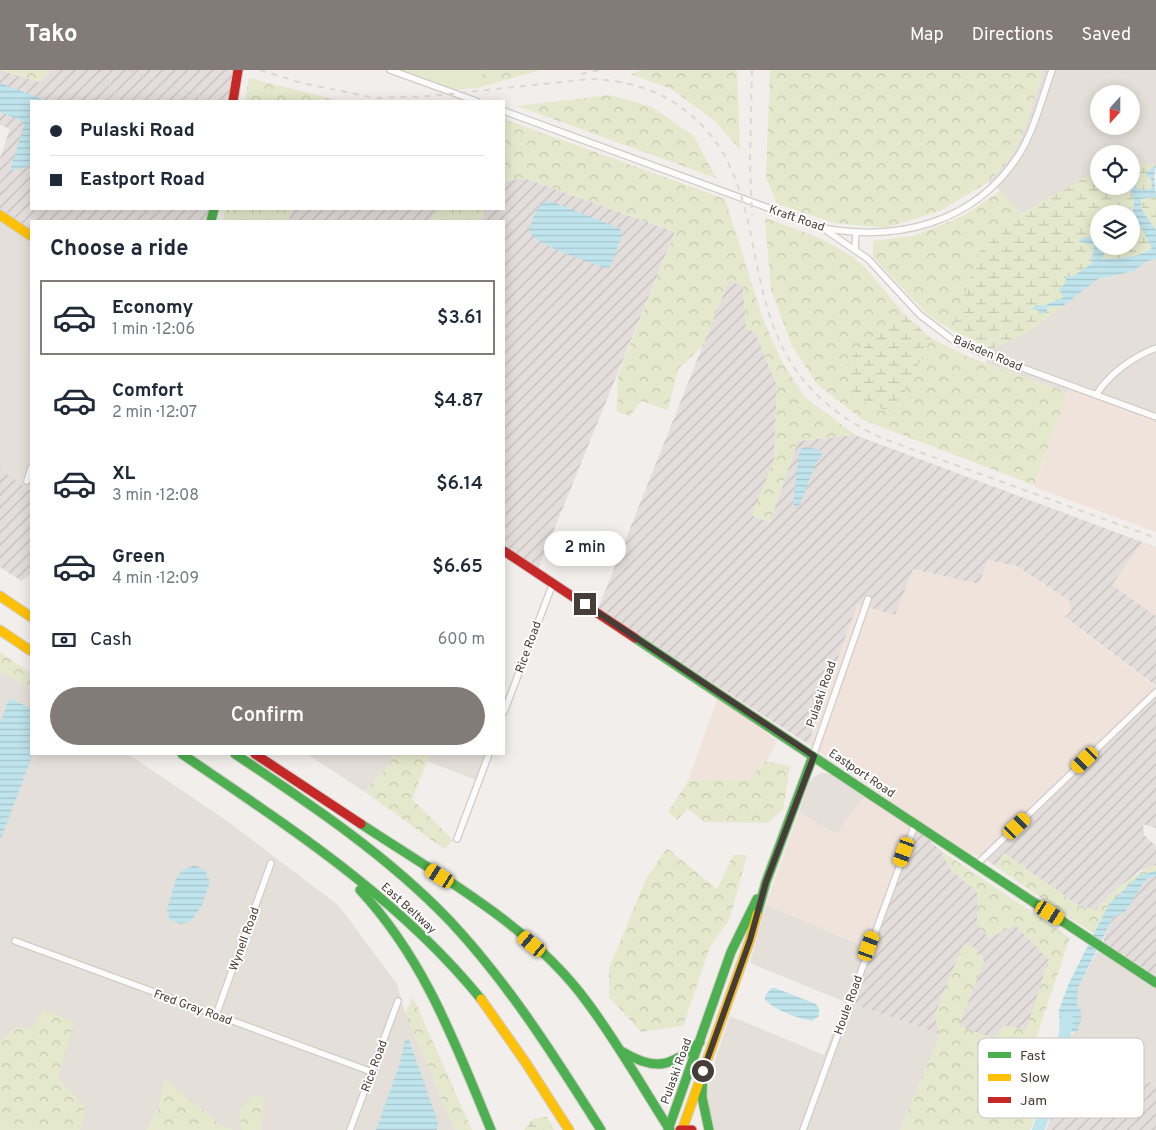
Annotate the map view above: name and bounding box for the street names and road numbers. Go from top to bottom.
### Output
street label: Kraft Road [767,202,827,236]
street label: Baisden Road [951,332,1025,376]
street label: Rice Road [512,619,546,676]
street label: Pulaski Road [803,659,841,730]
street label: Eastport Road [825,746,898,802]
street label: East Beltway [377,880,439,938]
street label: Wynell Road [226,905,264,973]
street label: Houle Road [831,973,867,1037]
street label: Fred Gray Road [151,986,234,1030]
street label: Pulaski Road [658,1036,696,1107]
street label: Rice Road [358,1038,392,1095]

